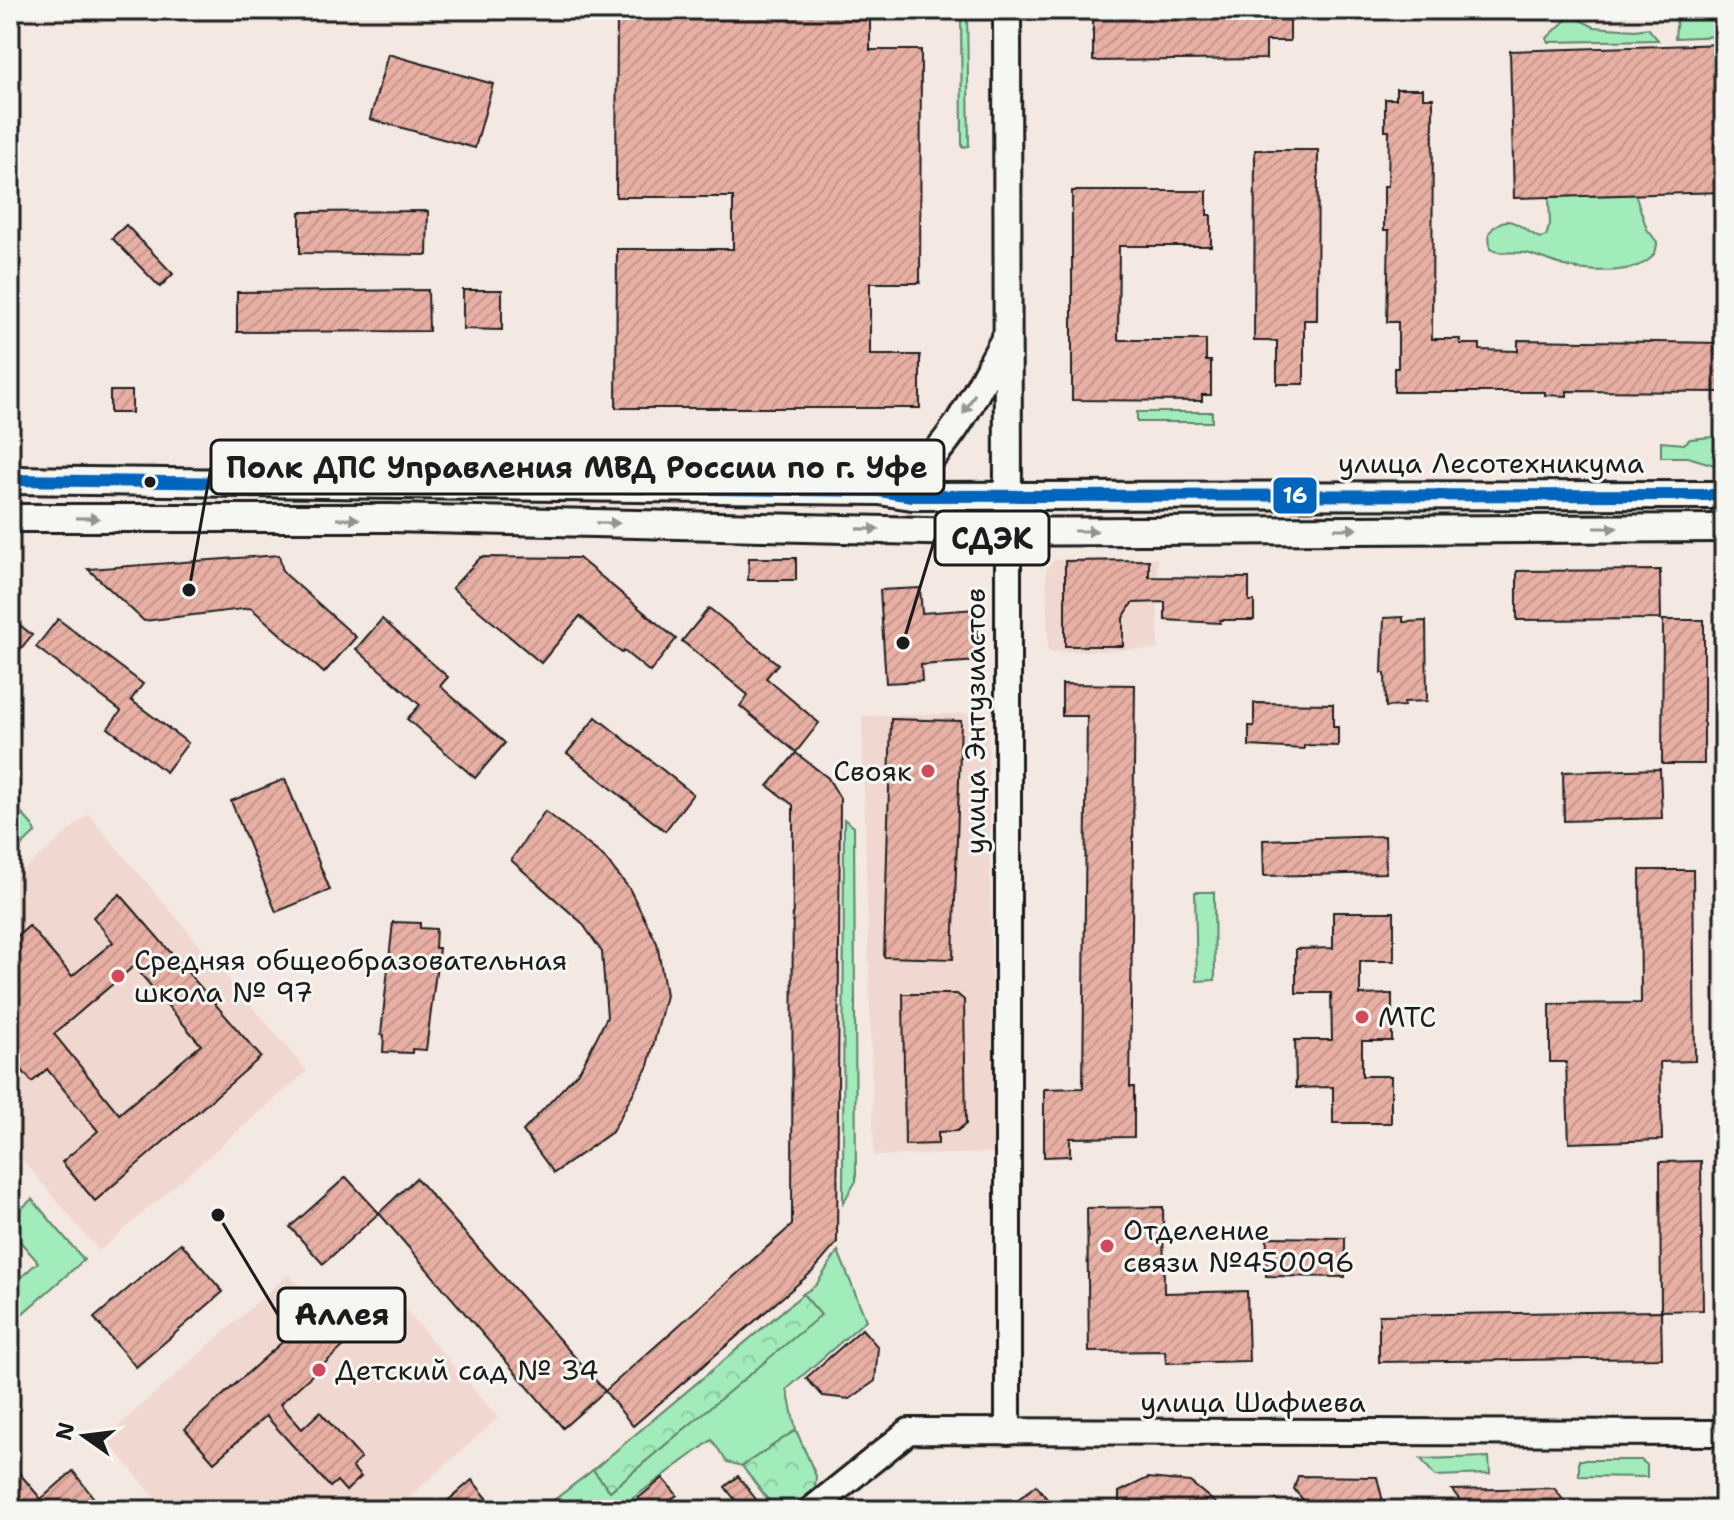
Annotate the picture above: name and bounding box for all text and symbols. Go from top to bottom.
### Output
one-way arrow [962,393,976,415]
callout: Полк ДПС Управления МВД России по г. Уфе [211,440,944,494]
street label: улица Лесотехникума [1338,444,1644,482]
text: Полк ДПС Управления МВД России по г. Уфе [226,447,928,488]
unlabelled marker [142,474,158,490]
line badge: 16 [1272,476,1318,515]
text: 16 [1283,481,1307,510]
callout: СДЭК [935,511,1049,565]
one-way arrow [76,512,101,524]
one-way arrow [336,513,361,525]
one-way arrow [596,517,621,530]
text: СДЭК [951,518,1033,559]
one-way arrow [1594,522,1619,534]
one-way arrow [856,523,881,536]
one-way arrow [1334,523,1359,535]
one-way arrow [1074,525,1099,537]
street label: улица Энтузиастов [956,588,994,854]
place label: Свояк [833,752,912,790]
marker: Свояк [919,762,937,780]
place label: Средняя общеобразовательная школа № 97 [134,941,567,1011]
marker: Средняя общеобразовательная школа № 97 [109,967,127,985]
place label: МТС [1378,998,1436,1036]
marker: МТС [1353,1008,1371,1026]
place label: Отделение связи №450096 [1123,1211,1355,1281]
marker: Отделение связи №450096 [1098,1237,1116,1255]
callout: Аллея [278,1288,405,1342]
text: Аллея [294,1294,390,1335]
place label: Детский сад № 34 [335,1351,599,1389]
marker: Детский сад № 34 [310,1361,328,1379]
street label: улица Шафиева [1140,1383,1366,1421]
north arrow [44,1396,124,1476]
text: N [49,1419,81,1443]

